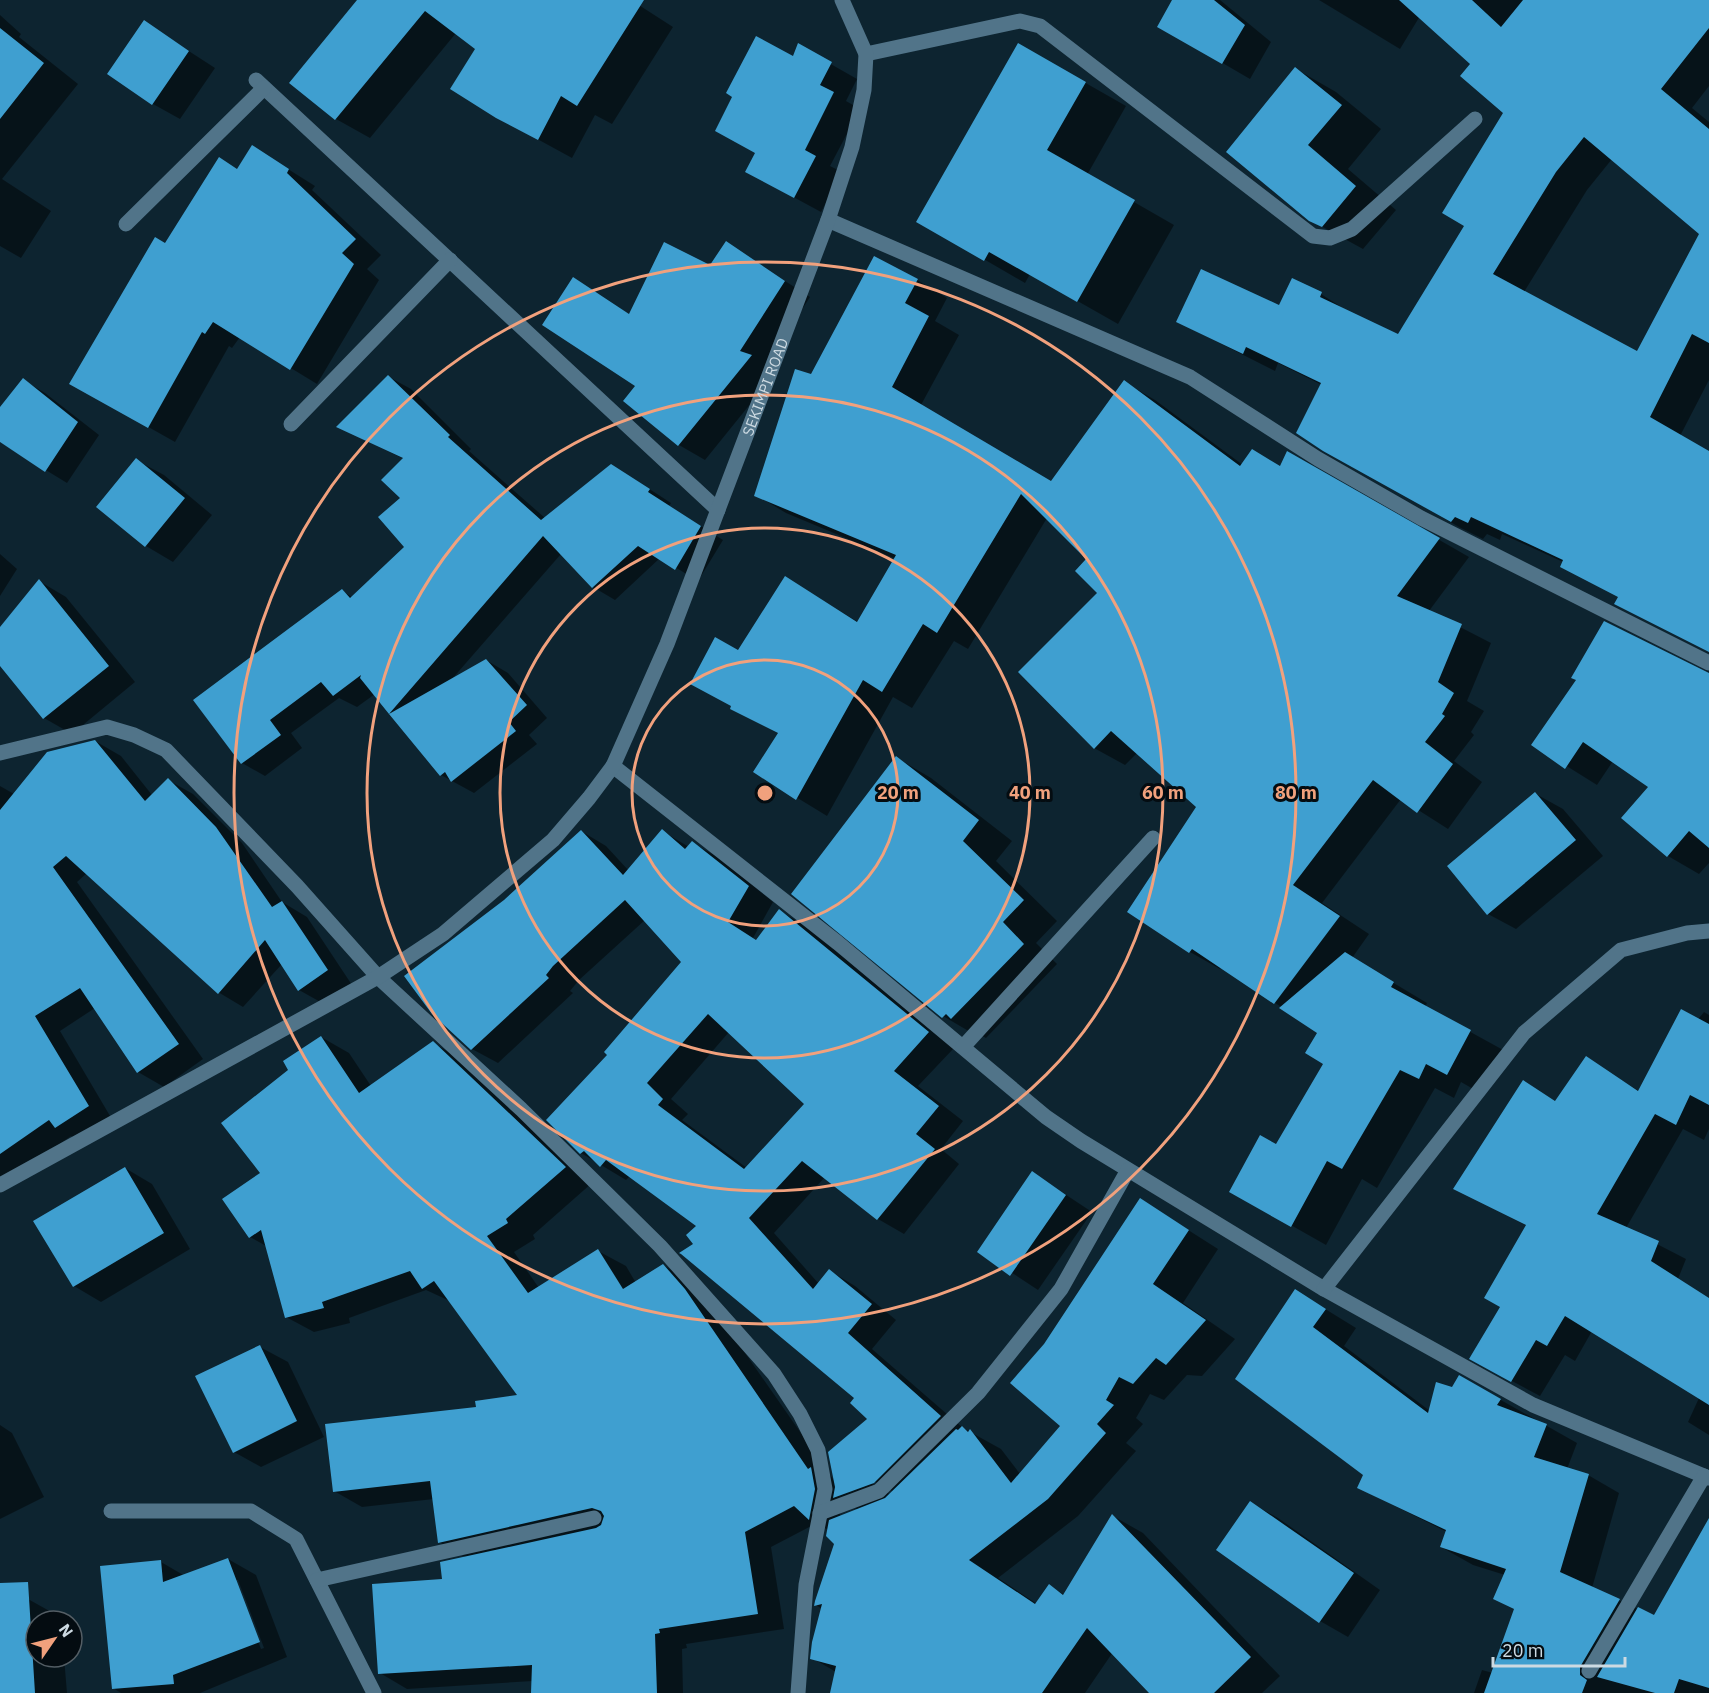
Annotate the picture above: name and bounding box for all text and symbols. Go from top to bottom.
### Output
street label: SEKIMPI ROAD [737,335,792,438]
text: 20 m [877,781,919,804]
text: 40 m [1009,781,1051,804]
text: 60 m [1142,781,1184,804]
text: 80 m [1275,781,1317,804]
centre of rings [755,783,775,803]
north arrow [24,1609,84,1669]
text: N [55,1620,78,1641]
scale bar [1493,1630,1625,1668]
text: 20 m [1502,1639,1544,1662]

